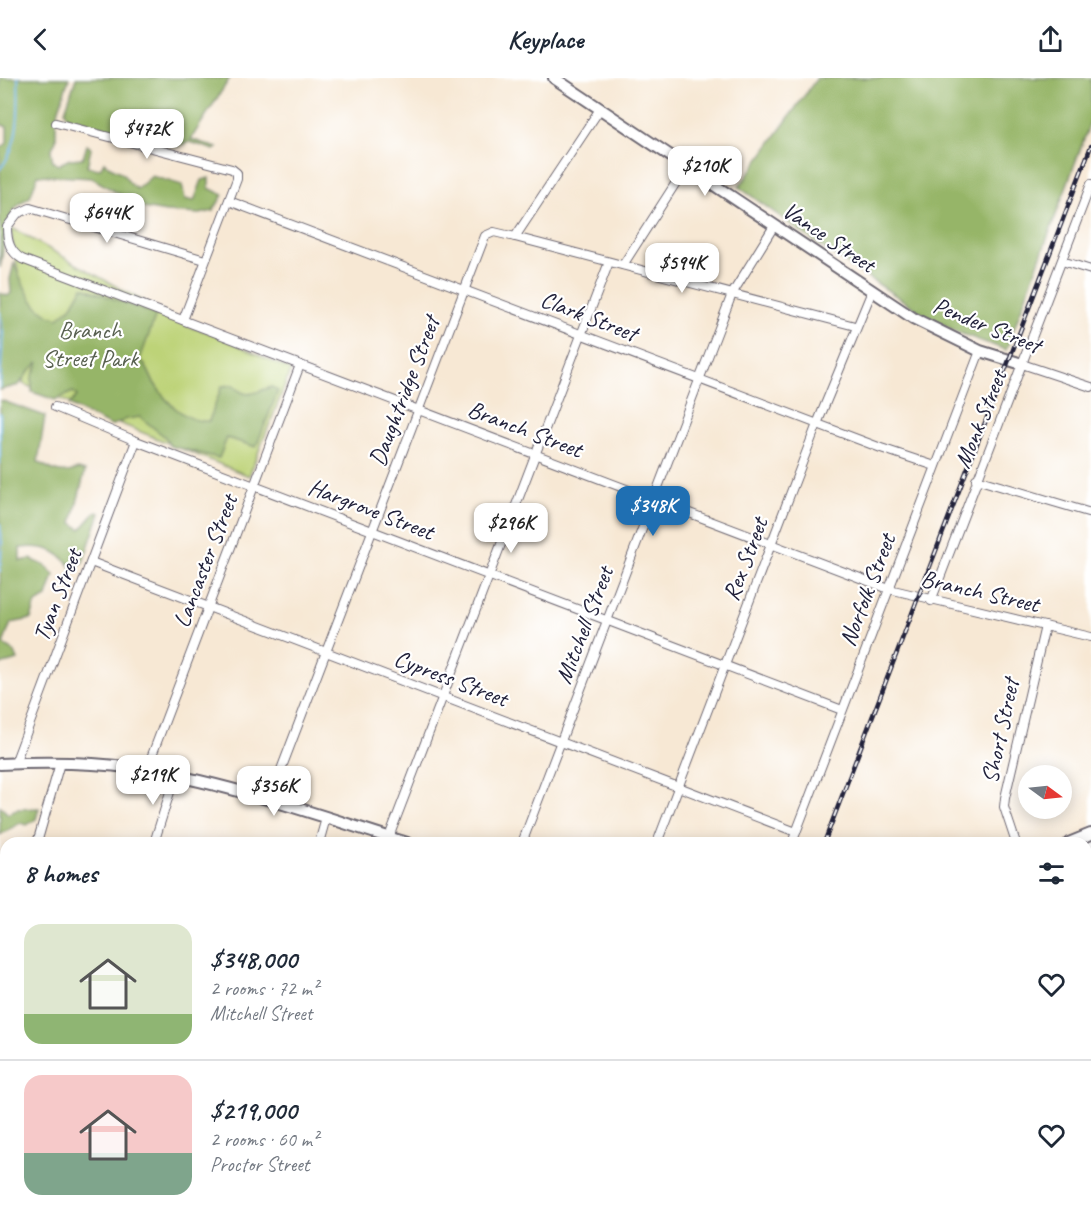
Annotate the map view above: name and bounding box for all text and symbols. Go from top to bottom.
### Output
text: Keyplace [508,22,583,56]
icon: back [24,23,57,56]
icon: share [1034,23,1067,56]
pin: $472K [105,109,189,160]
text: $472K [124,116,170,141]
pin: $210K [663,146,747,197]
text: $210K [682,153,728,178]
pin: $644K [65,193,149,244]
street label: Vance Street [777,195,883,280]
text: $644K [84,200,130,225]
pin: $594K [640,243,724,294]
text: $594K [659,250,705,275]
street label: Clark Street [536,284,644,349]
street label: Pender Street [929,290,1048,361]
street label: Daughtridge Street [362,309,447,470]
park label: Branch Street Park [42,315,140,373]
street label: Monk Street [947,364,1014,472]
street label: Branch Street [464,393,588,465]
street label: Hargrove Street [304,471,440,547]
pin: $348K [611,486,695,537]
street label: Lancaster Street [166,488,245,632]
text: $348K [630,493,676,518]
pin: $296K [469,503,553,554]
text: $296K [488,510,534,535]
street label: Rex Street [716,511,775,605]
street label: Norfolk Street [832,528,903,650]
street label: Tyan Street [26,543,89,645]
street label: Mitchell Street [548,560,621,688]
street label: Branch Street [918,563,1044,620]
street label: Cypress Street [390,643,514,714]
street label: Short Street [974,673,1026,786]
pin: $219K [111,755,195,806]
text: $219K [130,762,176,787]
north arrow [1018,765,1072,819]
map controls [1018,765,1072,819]
pin: $356K [232,766,316,817]
text: $356K [251,773,297,798]
text: 8 homes [24,857,97,890]
icon: filters [1035,857,1068,890]
text: $348,000 [210,943,297,976]
icon: home [72,948,144,1020]
icon: heart [1035,968,1068,1001]
text: 2 rooms · 72 m² [210,976,318,1001]
text: Mitchell Street [210,1001,312,1026]
text: $219,000 [210,1094,297,1127]
icon: home [72,1099,144,1171]
icon: heart [1035,1119,1068,1152]
text: 2 rooms · 60 m² [210,1127,318,1152]
text: Proctor Street [210,1152,309,1177]

